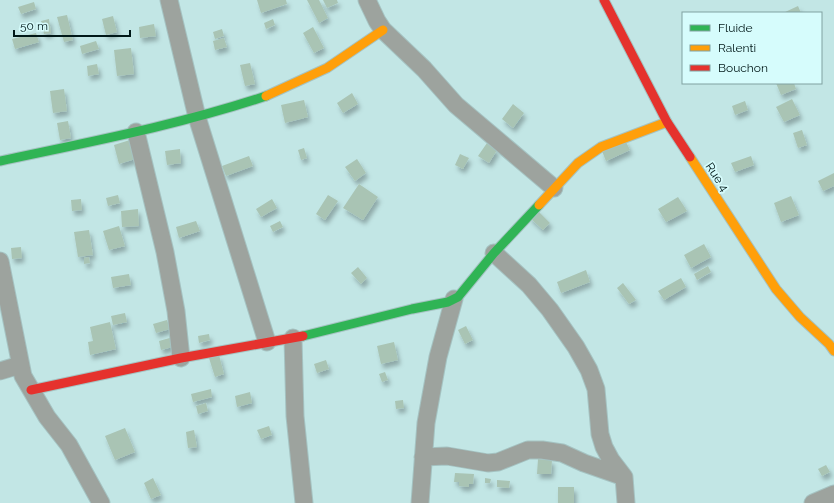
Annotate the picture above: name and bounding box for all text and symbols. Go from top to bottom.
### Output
scale bar [14,12,130,38]
legend [682,12,822,84]
text: 50 m [20,19,48,33]
text: Fluide [718,21,753,35]
text: Ralenti [718,41,756,55]
text: Bouchon [718,61,768,75]
street label: Rue 4 [703,160,732,194]

